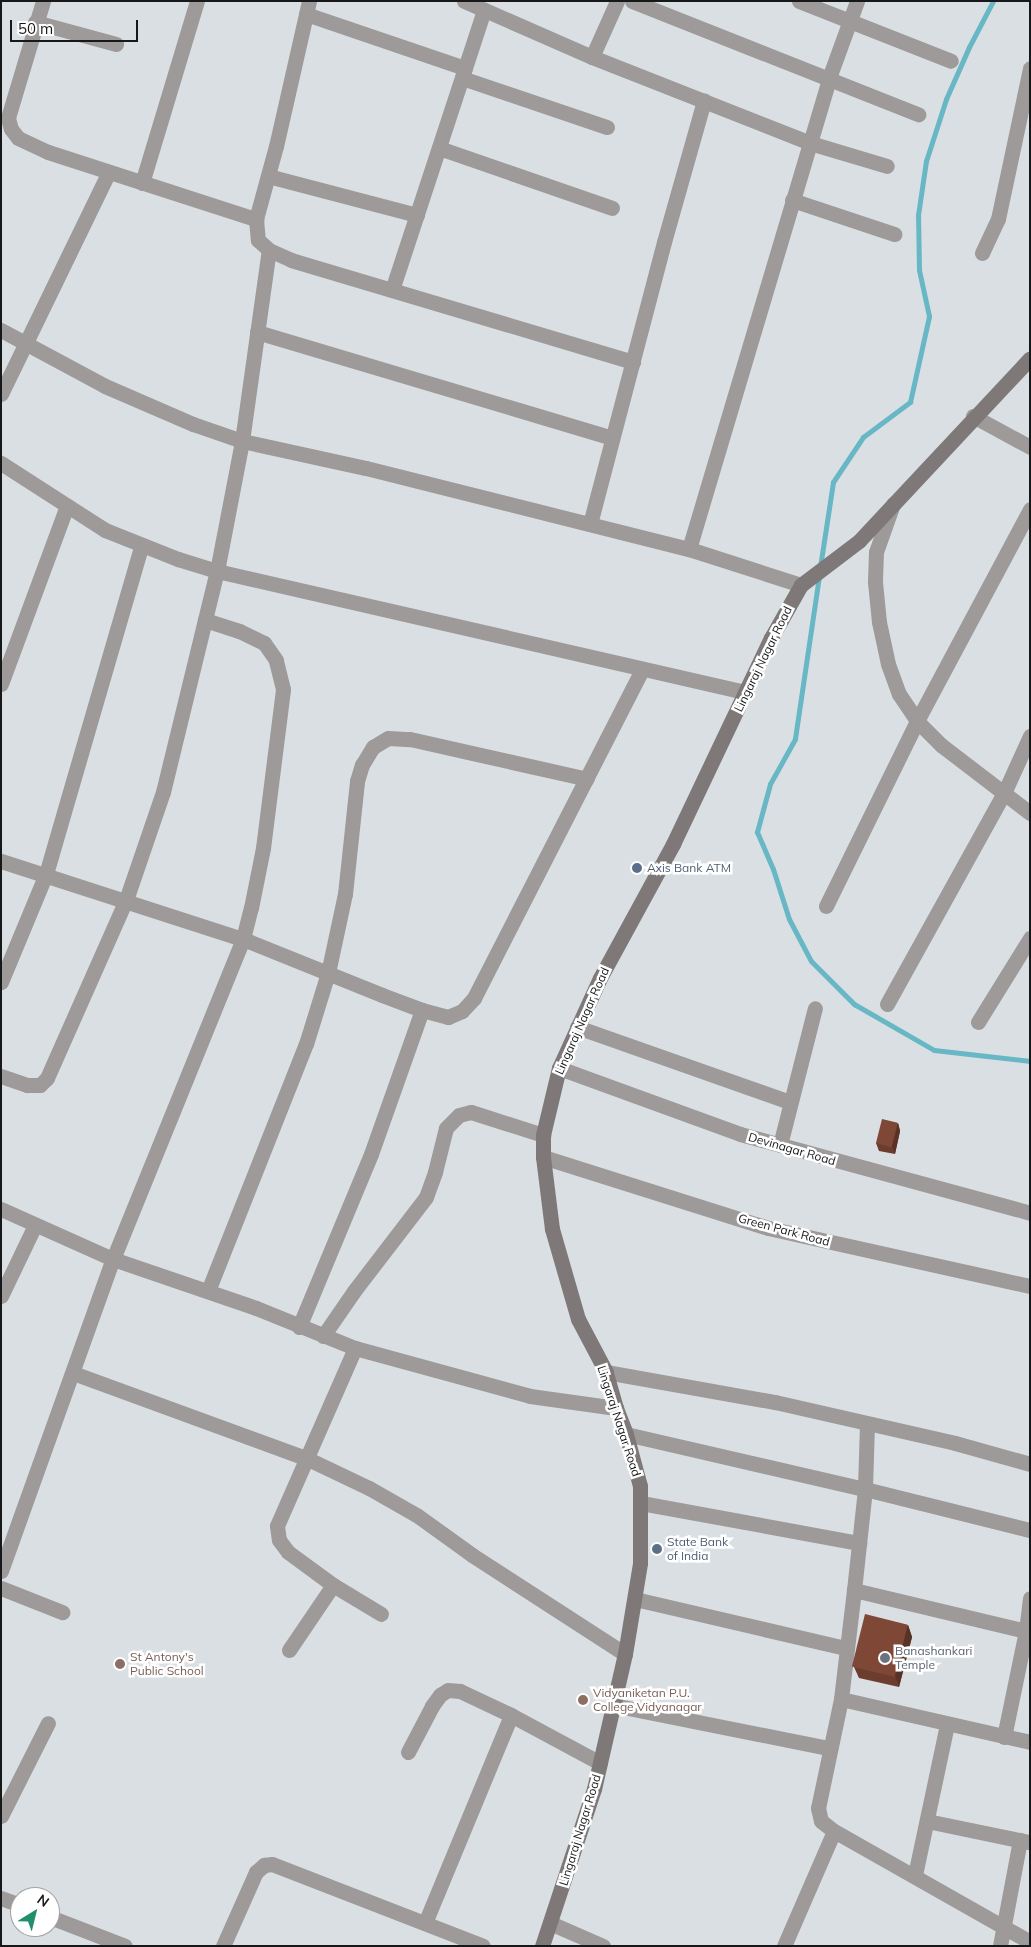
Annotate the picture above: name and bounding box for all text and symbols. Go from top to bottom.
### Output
scale bar [12,10,140,42]
text: 50 m [18,19,53,38]
street label: Lingaraj Nagar Road [731,604,795,714]
place label: Axis Bank ATM [647,861,731,875]
marker: Axis Bank ATM [631,862,643,874]
street label: Lingaraj Nagar Road [552,965,612,1077]
street label: Devinagar Road [747,1130,837,1168]
street label: Green Park Road [737,1211,831,1249]
street label: Lingaraj Nagar Road [594,1364,644,1478]
place label: State Bank of India [667,1535,728,1563]
marker: State Bank of India [651,1543,663,1555]
place label: Banashankari Temple [895,1644,972,1672]
place label: St Antony's Public School [130,1650,204,1678]
marker: Banashankari Temple [879,1652,891,1664]
marker: St Antony's Public School [114,1658,126,1670]
place label: Vidyaniketan P.U. College Vidyanagar [593,1686,702,1714]
marker: Vidyaniketan P.U. College Vidyanagar [577,1694,589,1706]
street label: Lingaraj Nagar Road [556,1772,604,1888]
north arrow [10,1887,60,1937]
text: N [34,1890,53,1911]

